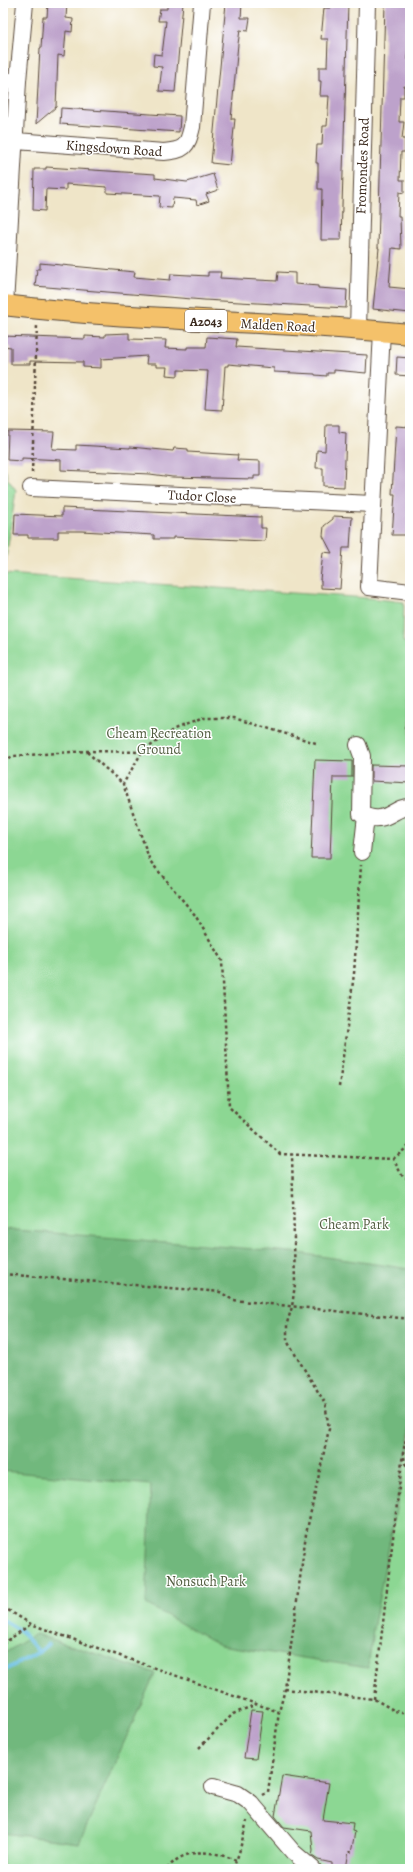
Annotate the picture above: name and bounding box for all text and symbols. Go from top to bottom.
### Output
street label: Fromondes Road [351,117,374,215]
street label: Kingsdown Road [65,136,163,161]
road number: A2043 [185,310,227,332]
street label: Malden Road [240,314,316,337]
street label: Tudor Close [167,485,237,508]
park label: Cheam Recreation Ground [106,724,212,759]
park label: Cheam Park [319,1215,389,1234]
park label: Nonsuch Park [166,1572,246,1591]

